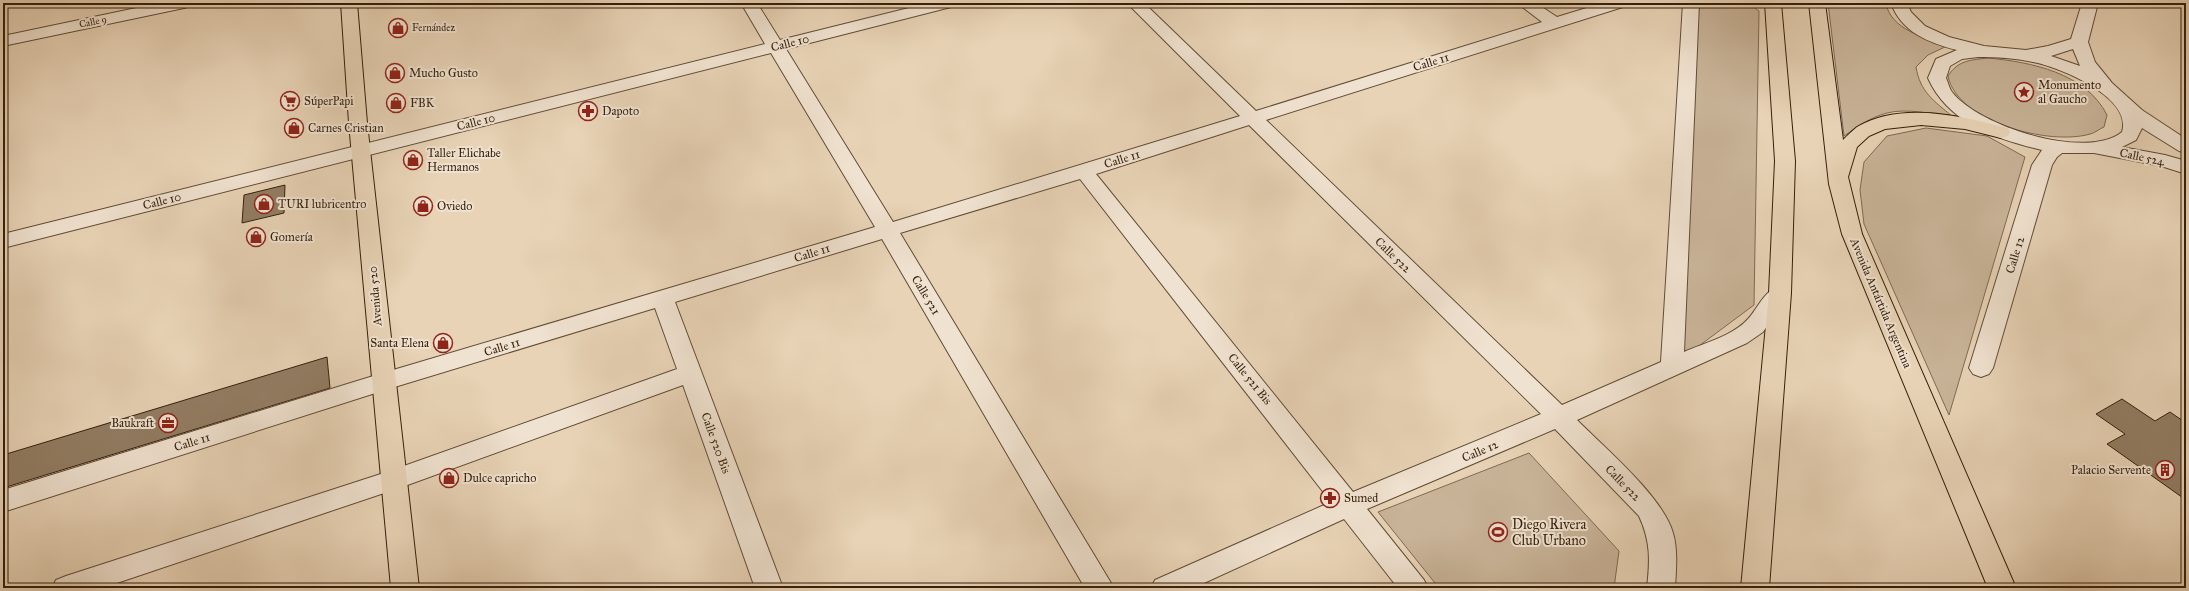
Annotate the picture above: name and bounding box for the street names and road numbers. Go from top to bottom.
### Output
street label: Calle 9 [78,13,108,31]
street label: Calle 10 [769,31,811,55]
street label: Calle 11 [1411,50,1451,74]
street label: Calle 10 [455,110,497,134]
street label: Calle 524 [2118,145,2166,169]
street label: Calle 11 [1102,147,1142,171]
street label: Calle 10 [141,189,183,213]
street label: Calle 522 [1372,234,1414,276]
street label: Avenida Antártida Argentina [1846,235,1915,371]
street label: Calle 12 [2003,235,2027,275]
street label: Calle 11 [792,241,832,265]
street label: Avenida 520 [365,265,385,328]
street label: Calle 521 [909,273,943,317]
street label: Calle 11 [482,335,522,359]
street label: Calle 521 Bis [1225,351,1275,407]
street label: Calle 520 Bis [698,411,734,475]
street label: Calle 11 [172,430,212,454]
street label: Calle 12 [1460,437,1500,465]
street label: Calle 522 [1602,462,1644,504]

